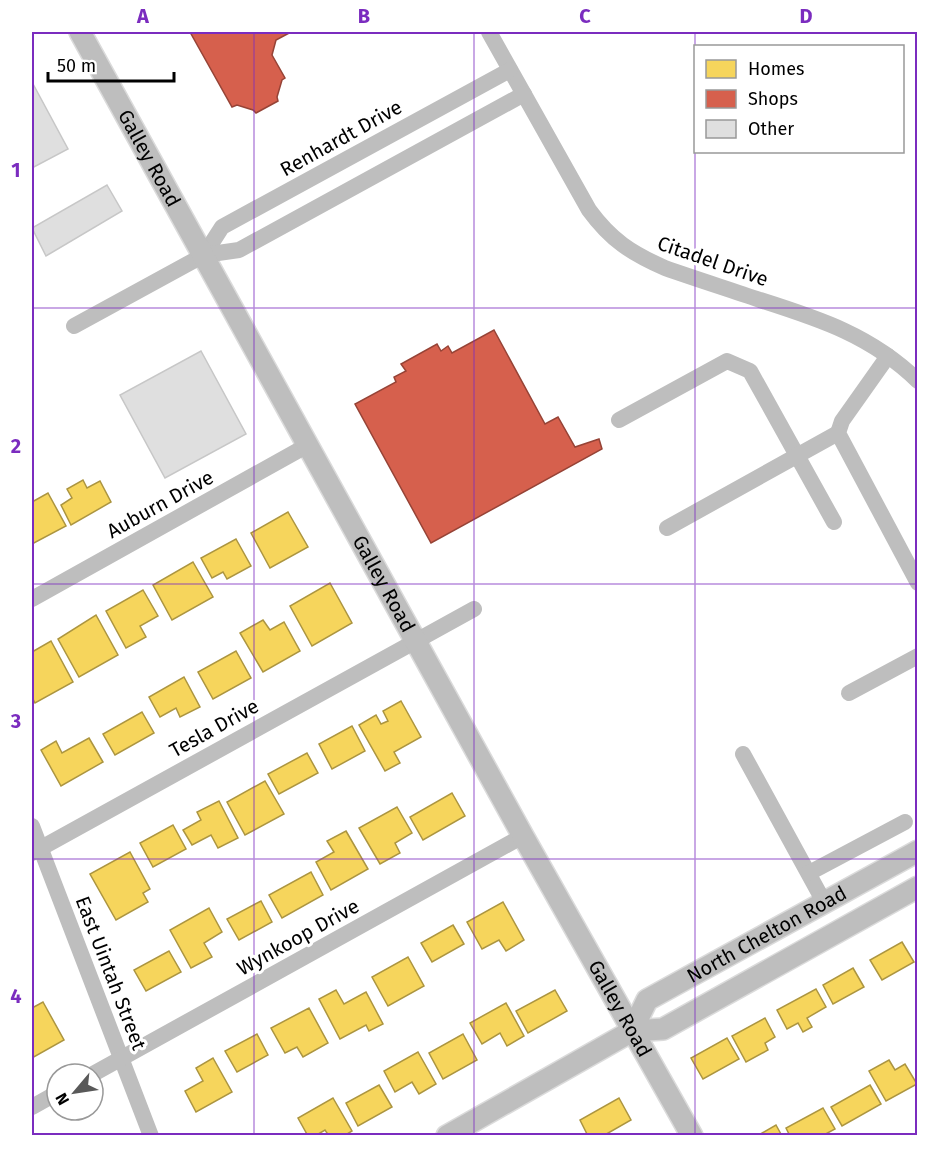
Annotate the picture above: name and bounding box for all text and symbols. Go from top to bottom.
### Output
text: A [136,4,150,28]
text: B [358,4,370,28]
text: C [579,4,591,28]
text: D [799,4,813,28]
scale bar [48,45,174,83]
legend [694,45,904,153]
text: 50 m [57,55,96,77]
text: Homes [748,58,804,80]
text: Shops [748,88,798,110]
street label: Renhardt Drive [276,95,406,181]
street label: Galley Road [113,105,186,211]
text: Other [748,118,794,140]
text: 1 [11,158,21,182]
street label: Citadel Drive [654,231,772,291]
text: 2 [11,434,21,458]
street label: Auburn Drive [102,465,218,543]
street label: Galley Road [348,531,420,636]
street label: Tesla Drive [165,694,263,762]
text: 3 [10,709,21,733]
street label: North Chelton Road [683,881,851,988]
street label: East Uintah Street [71,893,152,1054]
street label: Wynkoop Drive [233,894,363,980]
street label: Galley Road [583,956,657,1061]
text: 4 [10,984,22,1008]
north arrow [45,1062,105,1122]
text: N [51,1090,73,1108]

